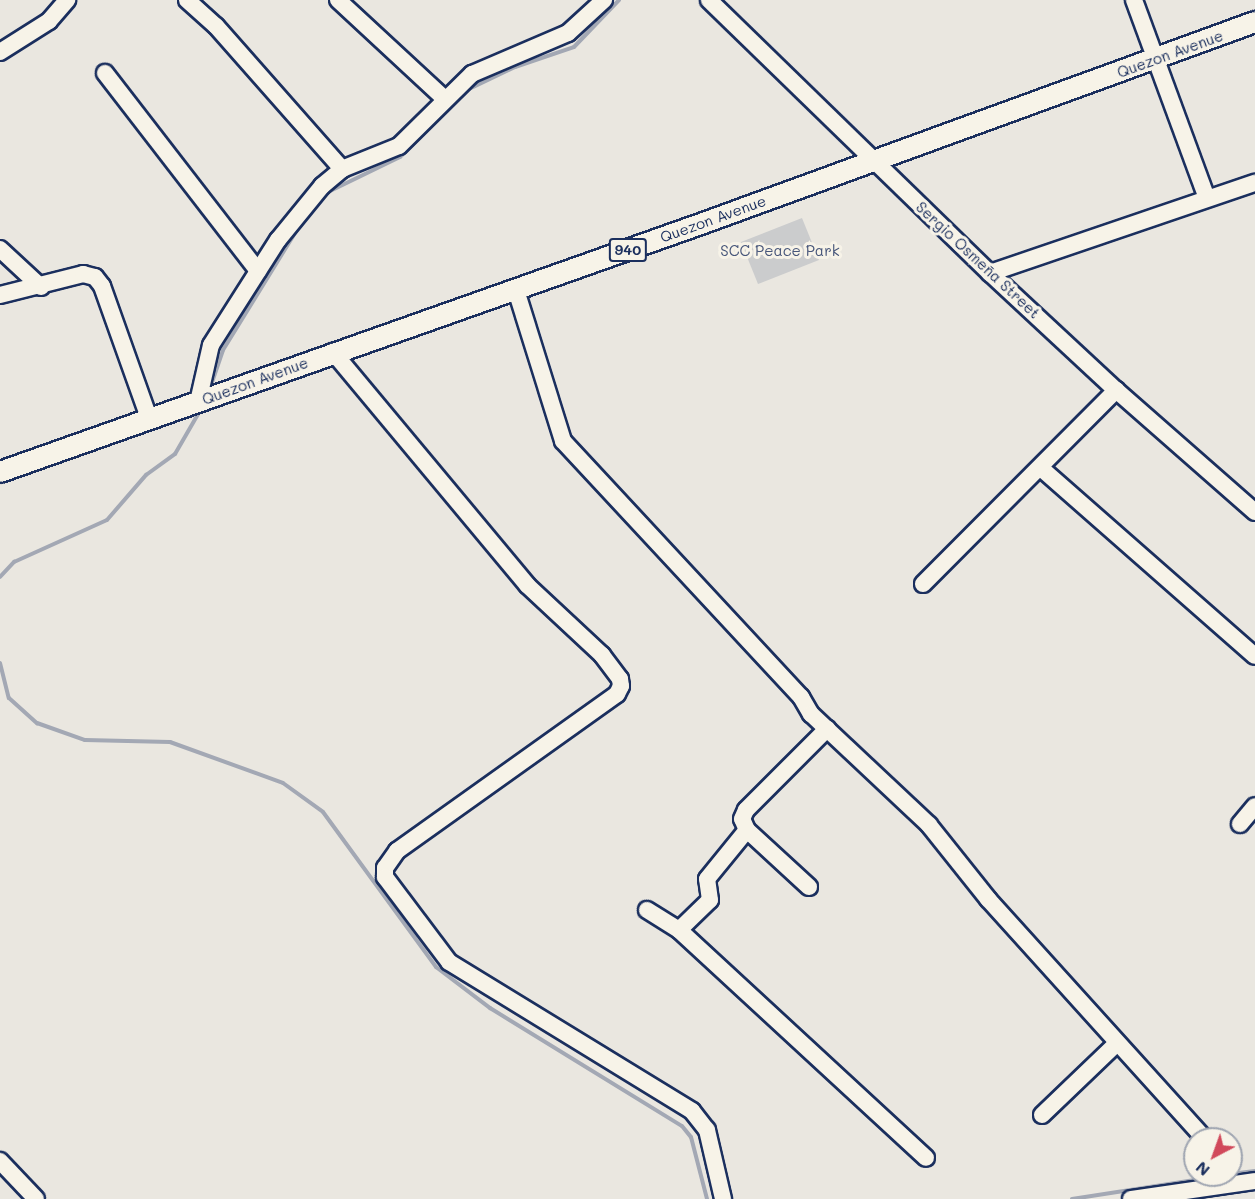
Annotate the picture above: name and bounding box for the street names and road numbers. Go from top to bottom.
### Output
street label: Quezon Avenue [1115,26,1225,82]
street label: Quezon Avenue [658,191,768,247]
street label: Sergio Osmeña Street [912,198,1044,322]
road number: 940 [608,239,648,261]
street label: Quezon Avenue [200,353,310,409]

